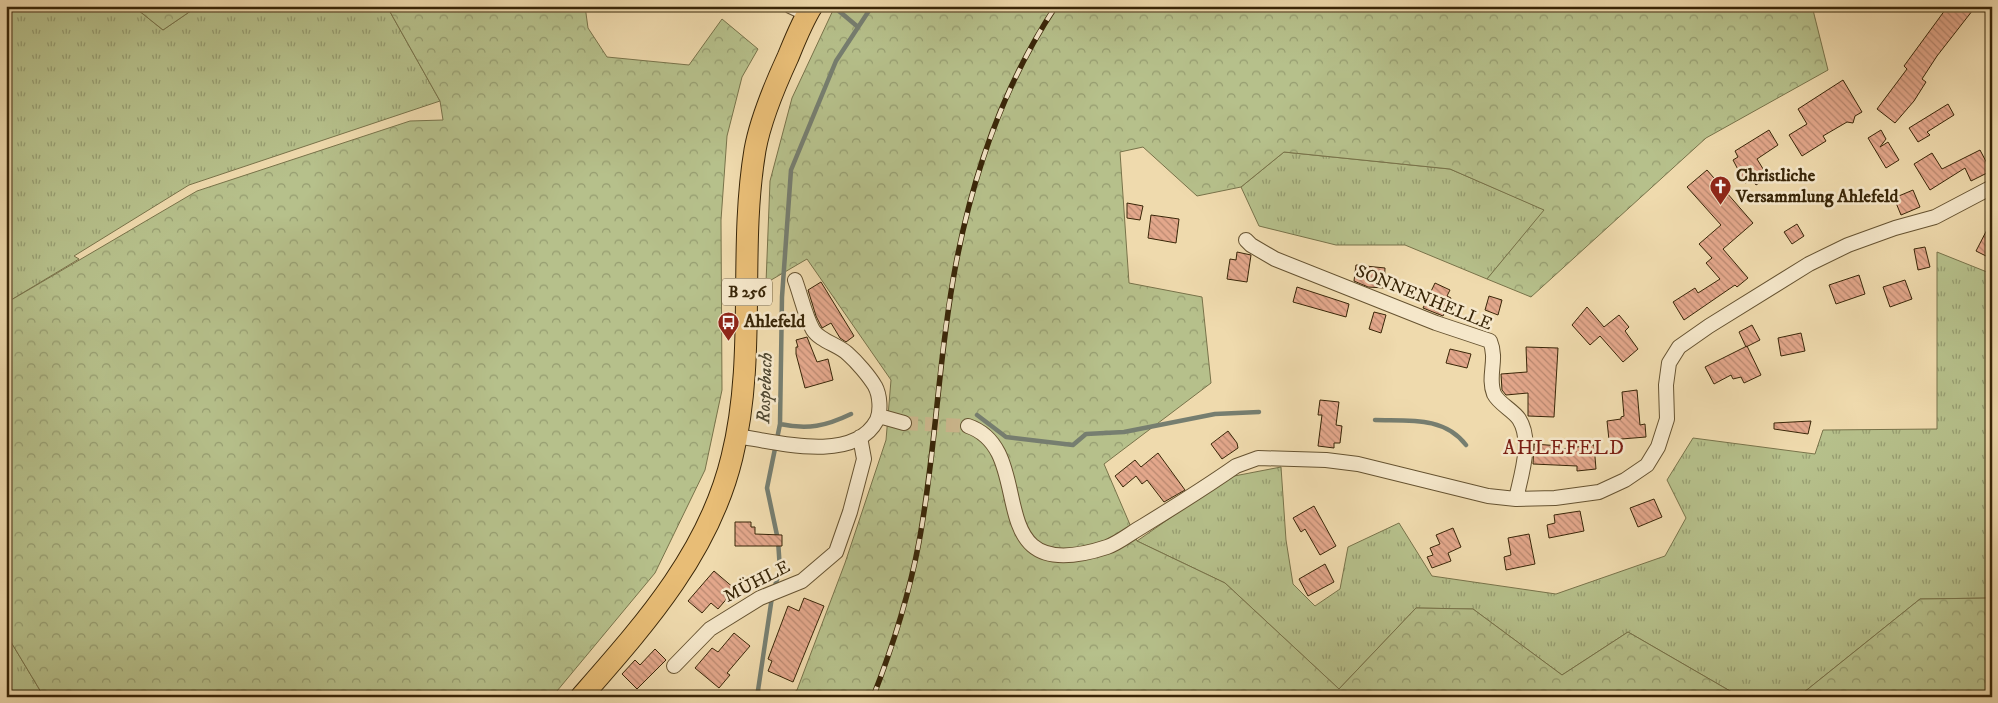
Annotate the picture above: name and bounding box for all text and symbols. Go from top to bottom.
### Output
place label: Christliche Versammlung Ahlefeld [1735,165,1900,208]
church icon: Christliche Versammlung Ahlefeld [1708,174,1732,205]
street label: SONNENHELLE [1352,261,1496,336]
road number: B 256 [722,278,772,306]
bus stop icon: Ahlefeld [716,310,740,341]
place label: Ahlefeld [743,311,806,333]
water label: Rospebach [752,352,779,425]
district label: AHLEFELD [1503,436,1625,461]
street label: MÜHLE [720,556,794,608]

